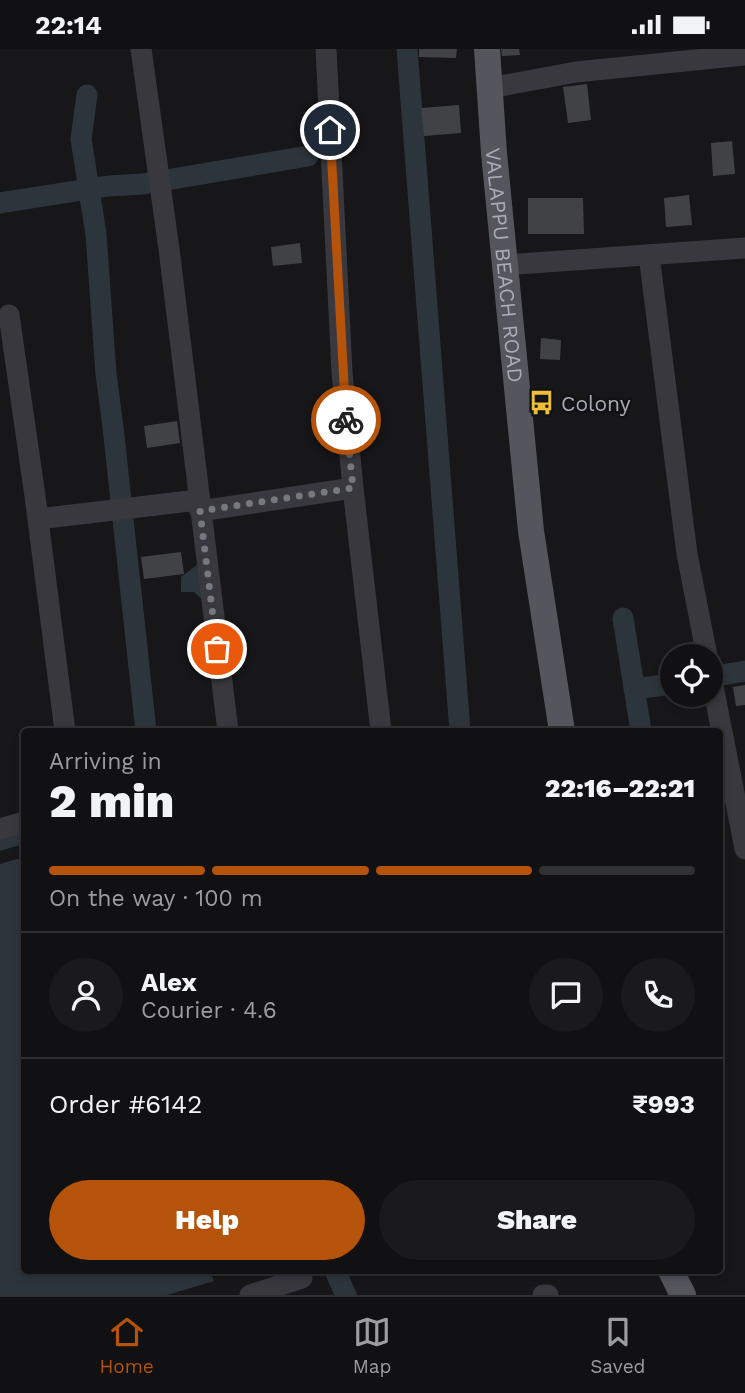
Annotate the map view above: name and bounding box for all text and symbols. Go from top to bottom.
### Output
text: 22:14 [35,10,102,40]
pin [300,100,360,160]
icon: home [311,111,349,149]
street label: VALAPPU BEACH ROAD [481,147,529,384]
courier [311,385,381,455]
bus stop icon: Colony [527,389,555,417]
place label: Colony [561,391,631,416]
icon: bike [327,401,365,439]
pin [187,619,247,679]
icon: bag [198,630,236,668]
map controls [660,644,723,707]
button: locate [660,644,723,707]
text: Arriving in [49,748,162,775]
text: 22:16–22:21 [545,773,695,803]
text: 2 min [49,774,174,828]
text: On the way · 100 m [49,885,263,912]
button: person [49,958,123,1032]
button: chat [529,958,603,1032]
button: phone [621,958,695,1032]
text: Alex [141,967,197,997]
text: Courier · 4.6 [141,997,277,1024]
text: Order #6142 [49,1089,202,1119]
text: ₹993 [632,1089,695,1119]
button: Help [49,1180,365,1260]
button: Share [379,1180,695,1260]
tab: Home [99,1313,154,1378]
tab: Map [353,1313,391,1378]
tab: Saved [590,1313,646,1378]

